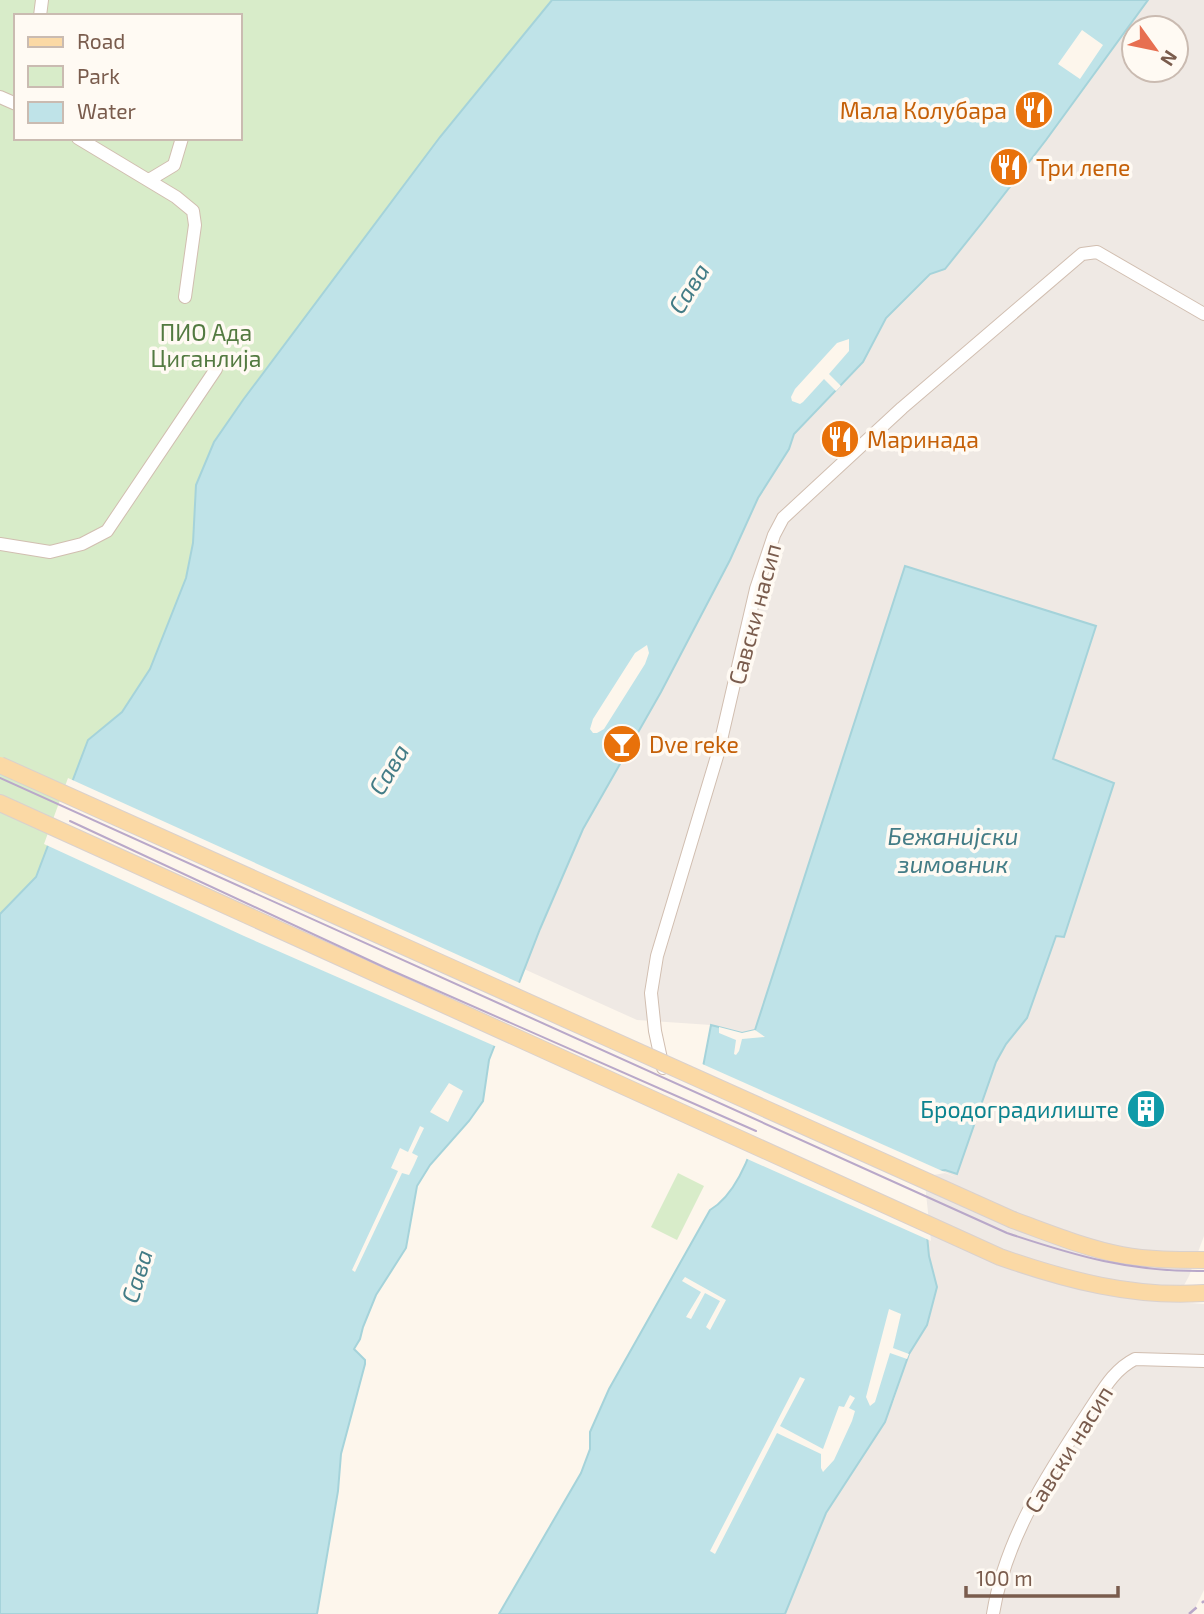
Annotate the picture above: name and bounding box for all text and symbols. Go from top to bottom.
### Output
legend [14,14,242,140]
north arrow [1120,14,1190,84]
text: Road [77,28,125,53]
text: N [1156,47,1183,71]
text: Park [77,63,120,88]
restaurant icon: Мала Колубара [1013,89,1055,131]
place label: Мала Колубара [840,96,1007,125]
text: Water [77,98,136,123]
restaurant icon: Три лепе [988,146,1030,188]
place label: Три лепе [1036,153,1130,181]
water label: Сава [661,257,715,319]
park label: ПИО Ада Циганлија [150,318,262,372]
restaurant icon: Маринада [819,418,861,460]
place label: Маринада [867,425,979,453]
street label: Савски насип [722,540,786,688]
bar icon: Dve reke [601,723,643,765]
place label: Dve reke [649,730,739,758]
water label: Сава [362,738,414,800]
water label: Бежанијски зимовник [888,821,1018,878]
building icon: Бродоградилиште [1125,1088,1167,1130]
place label: Бродоградилиште [920,1095,1119,1123]
water label: Сава [114,1246,158,1306]
street label: Савски насип [1018,1380,1118,1518]
scale bar [966,1554,1118,1598]
text: 100 m [976,1565,1033,1590]

